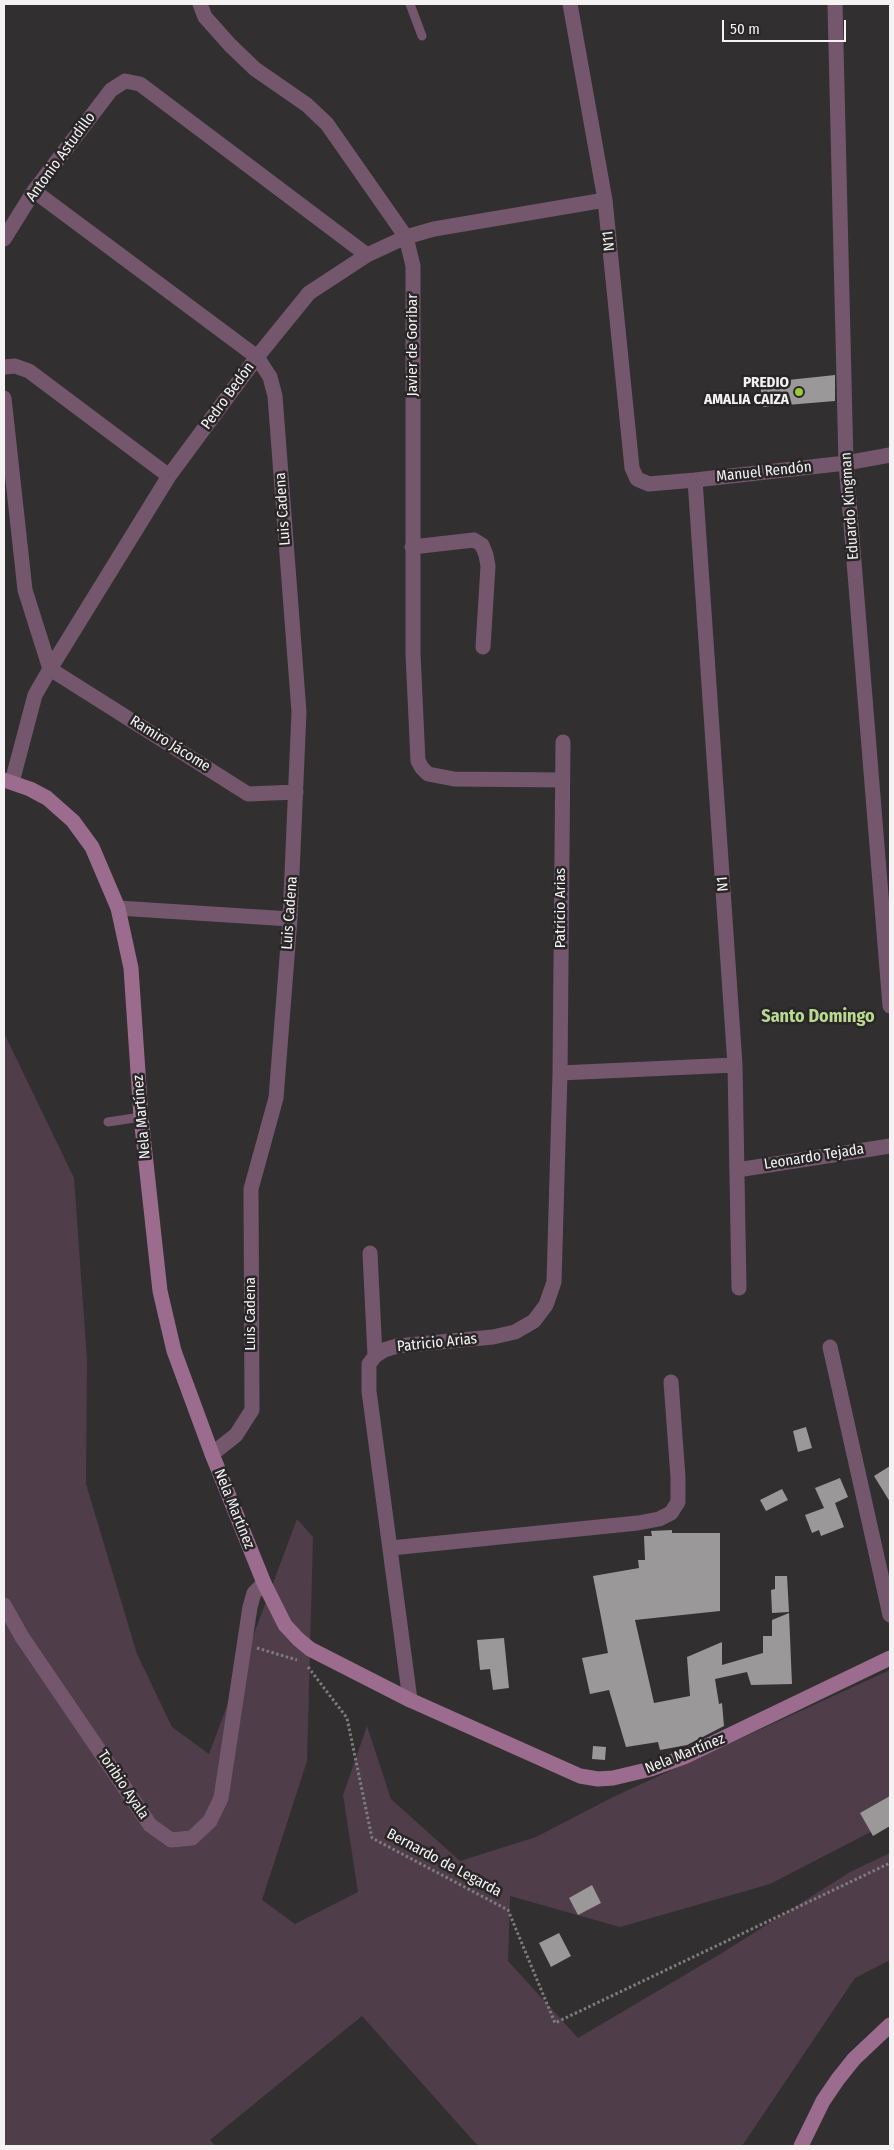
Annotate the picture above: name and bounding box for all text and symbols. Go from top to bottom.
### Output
scale bar [724,10,848,42]
text: 50 m [730,20,760,38]
street label: Antonio Astudillo [23,109,99,205]
street label: N11 [599,230,619,252]
street label: Javier de Goribar [404,294,422,396]
street label: Pedro Bedón [198,359,258,433]
place label: PREDIO AMALIA CAIZA [704,374,789,409]
marker: PREDIO AMALIA CAIZA [793,386,805,398]
street label: Eduardo Kingman [837,452,863,560]
street label: Manuel Rendón [715,458,813,486]
street label: Luis Cadena [271,472,295,546]
street label: Ramiro Jácome [127,712,213,776]
street label: Patricio Arias [552,868,570,948]
street label: Luis Cadena [278,876,302,950]
street label: N1 [714,876,732,892]
district label: Santo Domingo [761,1006,875,1028]
street label: Nela Martínez [129,1074,155,1160]
street label: Leonardo Tejada [763,1140,865,1174]
street label: Luis Cadena [242,1277,260,1351]
street label: Patricio Arias [396,1330,478,1356]
street label: Nela Martínez [210,1467,258,1551]
street label: Nela Martínez [643,1730,727,1778]
street label: Toribio Ayala [93,1747,153,1823]
street label: Bernardo de Legarda [384,1825,504,1901]

